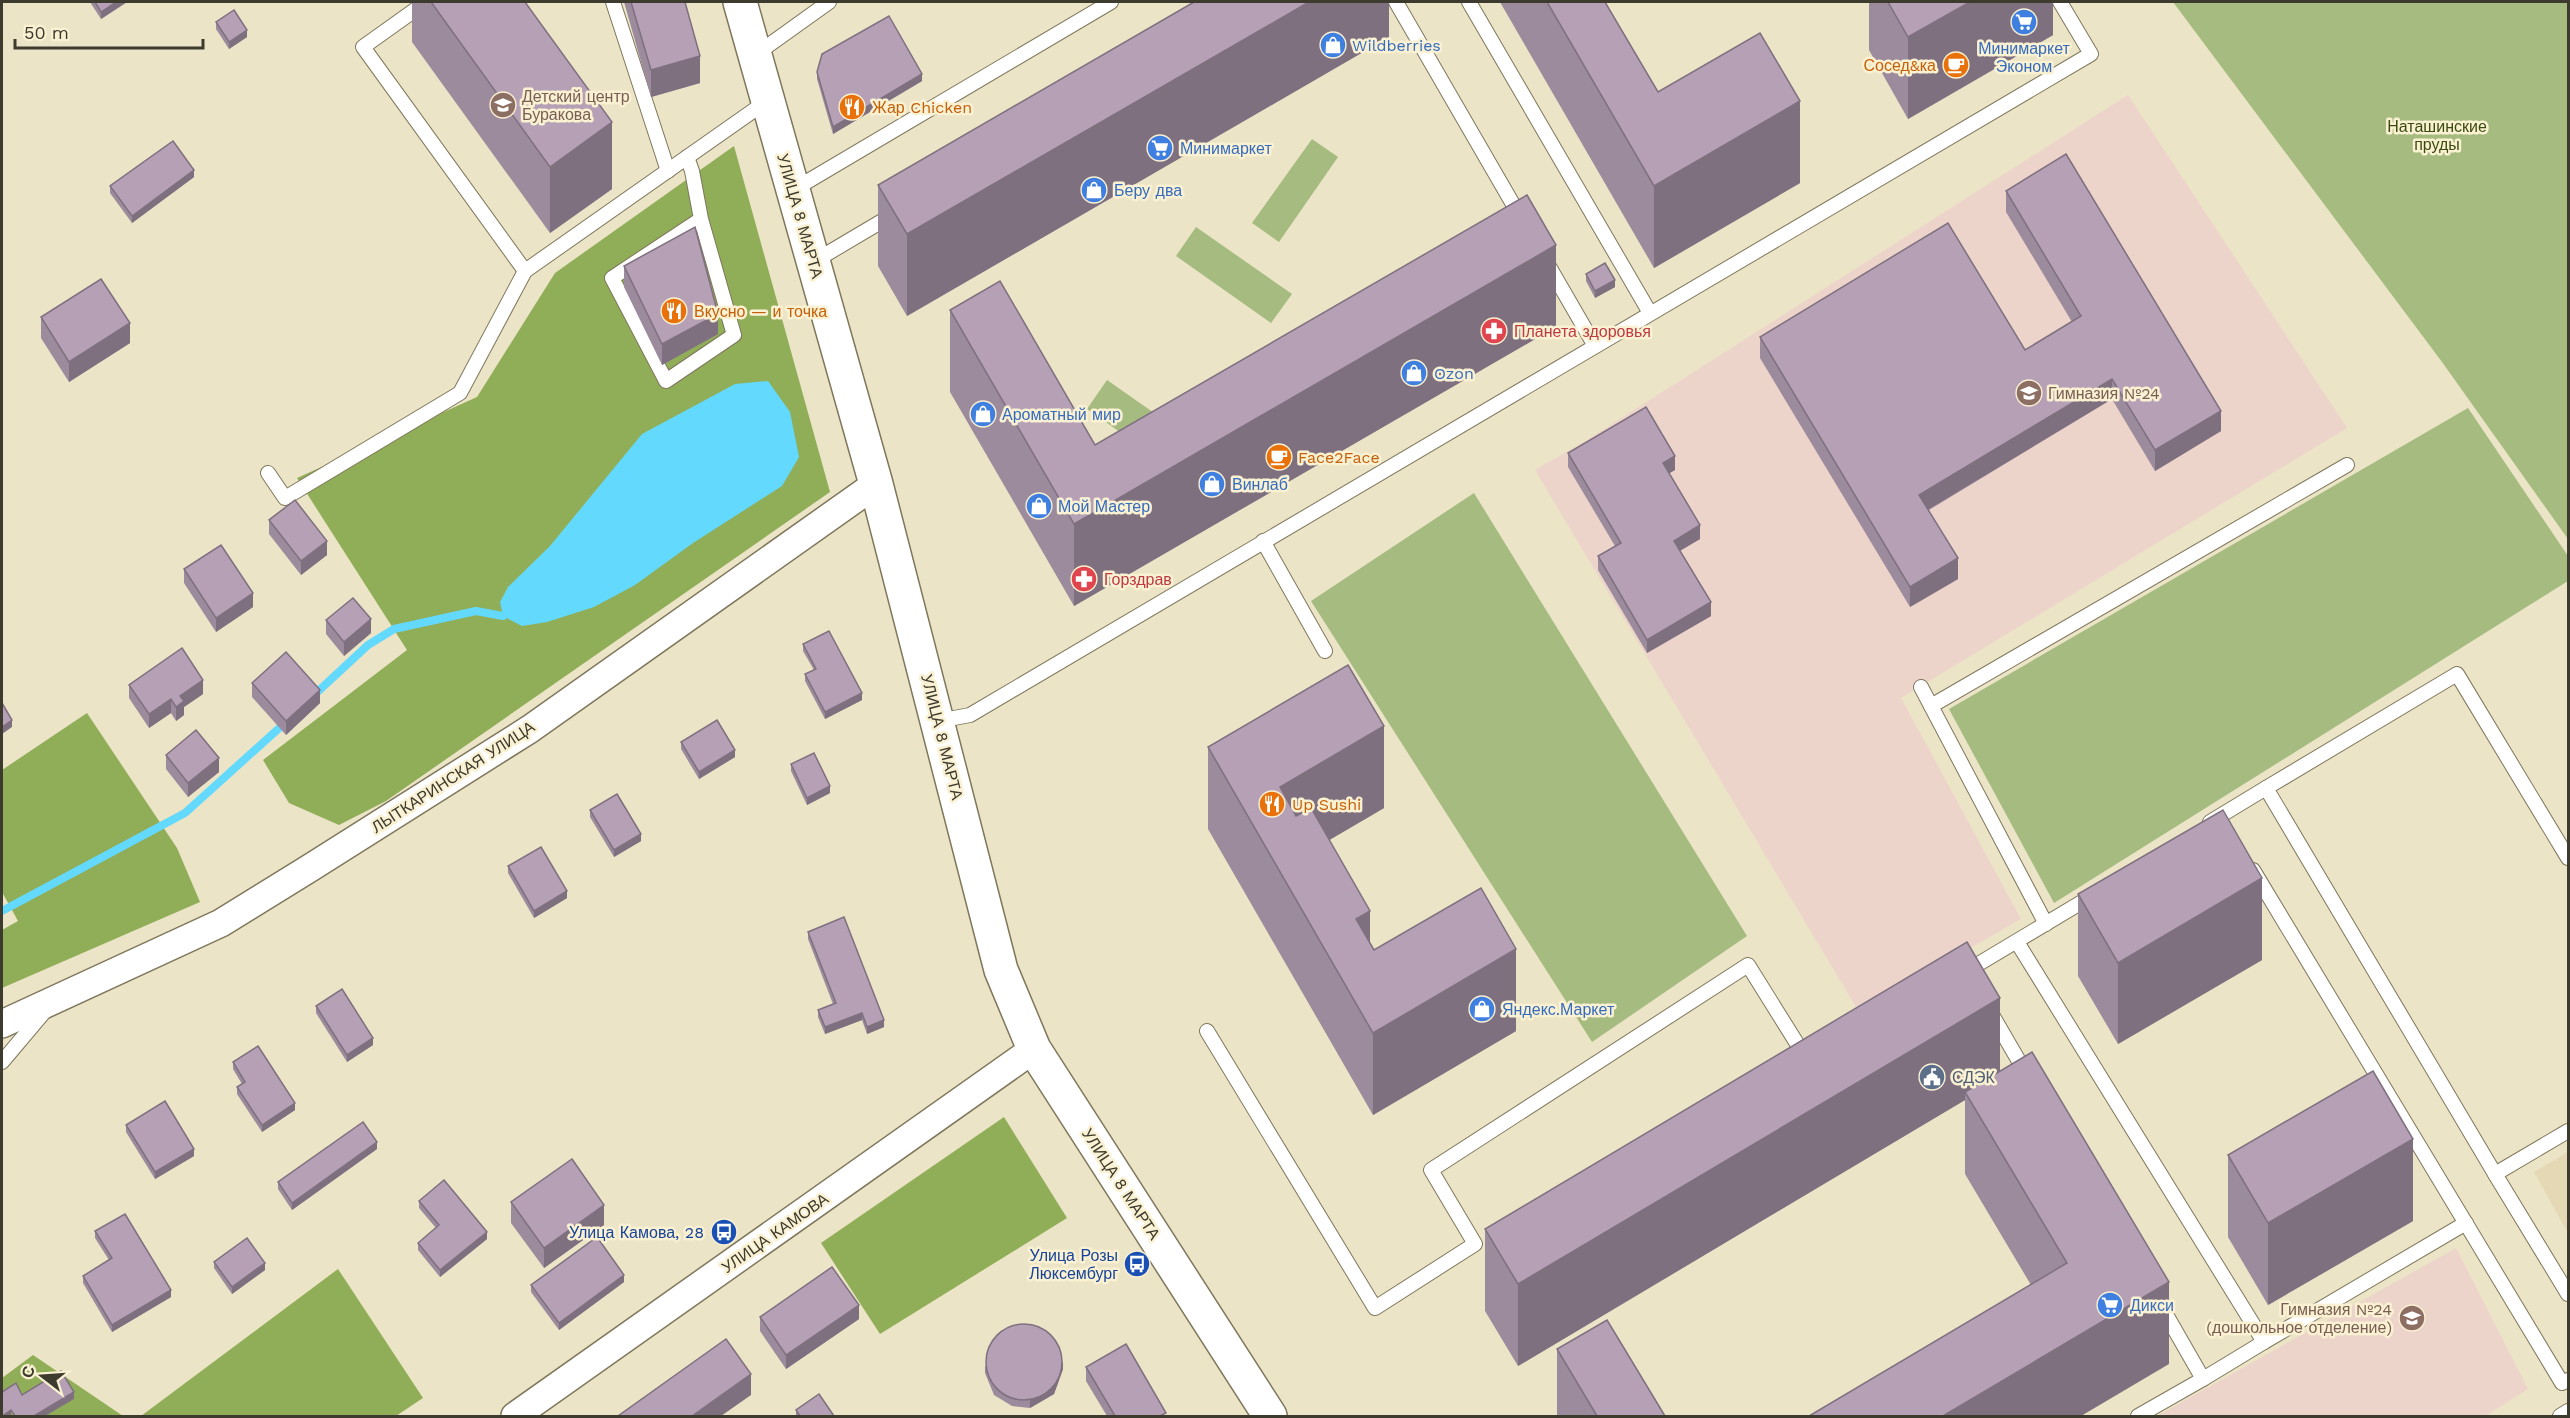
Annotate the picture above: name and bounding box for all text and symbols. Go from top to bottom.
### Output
supermarket icon: Минимаркет Эконом [2009,7,2039,37]
scale bar [15,12,202,50]
text: 50 m [24,22,69,43]
shop icon: Wildberries [1318,30,1348,60]
place label: Wildberries [1352,36,1441,55]
place label: Минимаркет Эконом [1978,39,2071,76]
cafe icon: Сосед&ка [1941,50,1971,80]
place label: Сосед&ка [1863,56,1936,75]
place label: Детский центр Буракова [522,87,630,124]
school or university icon: Детский центр Буракова [488,90,518,120]
restaurant icon: Жар Chicken [837,92,867,122]
place label: Жар Chicken [872,98,972,117]
park label: Наташинские пруды [2387,117,2487,154]
supermarket icon: Минимаркет [1145,133,1175,163]
place label: Минимаркет [1180,139,1272,158]
street label: УЛИЦА 8 МАРТА [773,151,827,281]
shop icon: Беру два [1079,175,1109,205]
place label: Беру два [1114,181,1182,200]
restaurant icon: Вкусно — и точка [659,296,689,326]
place label: Вкусно — и точка [694,302,827,321]
pharmacy icon: Планета здоровья [1479,316,1509,346]
place label: Планета здоровья [1514,322,1651,341]
shop icon: Ozon [1399,358,1429,388]
place label: Ozon [1434,364,1474,383]
school or university icon: Гимназия №24 [2014,378,2044,408]
place label: Гимназия №24 [2048,384,2160,403]
shop icon: Ароматный мир [968,399,998,429]
place label: Ароматный мир [1002,405,1121,424]
cafe icon: Face2Face [1264,442,1294,472]
place label: Face2Face [1298,448,1380,467]
shop icon: Винлаб [1197,469,1227,499]
place label: Винлаб [1232,475,1288,494]
shop icon: Мой Мастер [1024,491,1054,521]
place label: Мой Мастер [1058,497,1150,516]
pharmacy icon: Горздрав [1069,564,1099,594]
place label: Горздрав [1104,570,1172,589]
street label: УЛИЦА 8 МАРТА [917,672,967,802]
street label: ЛЫТКАРИНСКАЯ УЛИЦА [368,717,538,837]
restaurant icon: Up Sushi [1257,789,1287,819]
place label: Up Sushi [1292,795,1361,814]
shop icon: Яндекс.Маркет [1467,994,1497,1024]
place label: Яндекс.Маркет [1502,1000,1615,1019]
public building icon: СДЭК [1917,1062,1947,1092]
place label: СДЭК [1952,1068,1996,1087]
street label: УЛИЦА 8 МАРТА [1078,1125,1164,1243]
street label: УЛИЦА КАМОВА [718,1189,832,1277]
bus stop icon: Улица Камова, 28 [709,1217,739,1247]
place label: Улица Камова, 28 [569,1223,704,1242]
place label: Улица Розы Люксембург [1029,1246,1118,1283]
bus stop icon: Улица Розы Люксембург [1122,1249,1152,1279]
supermarket icon: Дикси [2095,1290,2125,1320]
place label: Дикси [2130,1296,2174,1315]
place label: Гимназия №24 (дошкольное отделение) [2206,1300,2392,1337]
school or university icon: Гимназия №24 (дошкольное отделение) [2397,1303,2427,1333]
north arrow [12,1346,72,1406]
text: С [17,1363,39,1380]

